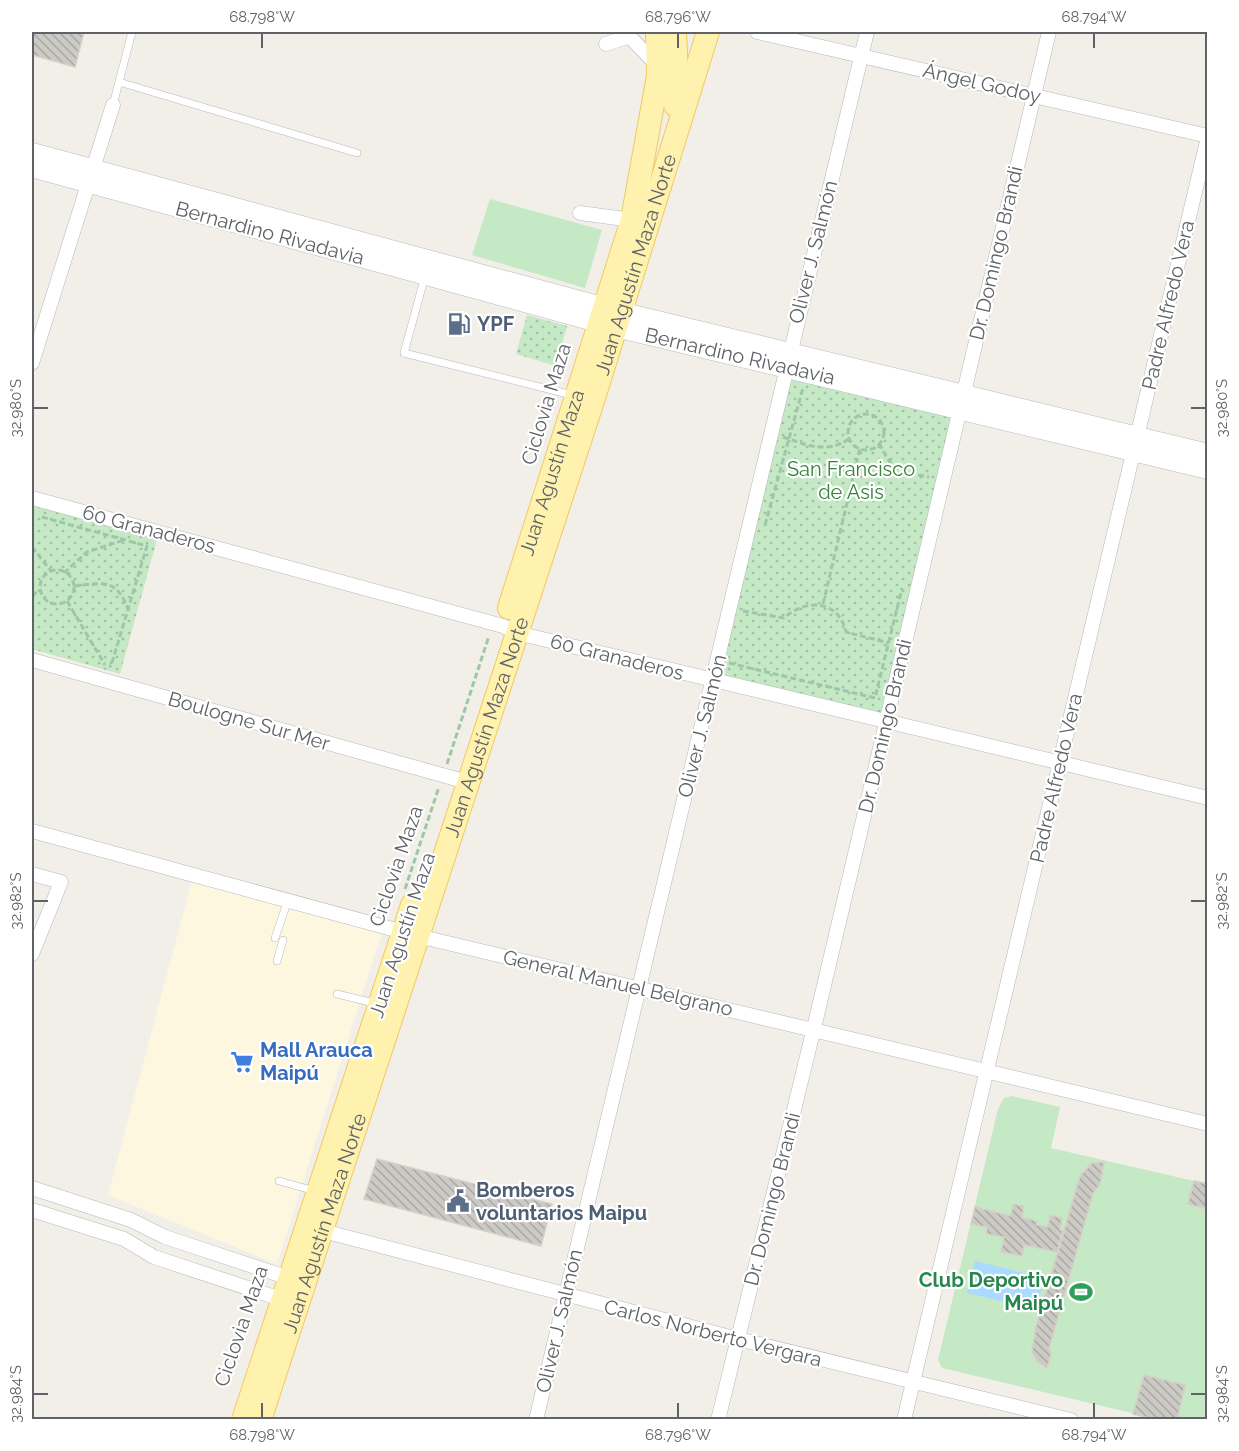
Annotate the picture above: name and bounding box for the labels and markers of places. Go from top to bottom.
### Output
fuel station icon: YPF [446,311,472,337]
place label: YPF [477,312,515,336]
place label: Mall Arauca Maipú [260,1038,373,1085]
supermarket icon: Mall Arauca Maipú [229,1049,255,1075]
place label: Bomberos voluntarios Maipu [476,1178,647,1225]
public building icon: Bomberos voluntarios Maipu [445,1188,471,1214]
place label: Club Deportivo Maipú [919,1268,1063,1315]
sports icon: Club Deportivo Maipú [1068,1279,1094,1305]

